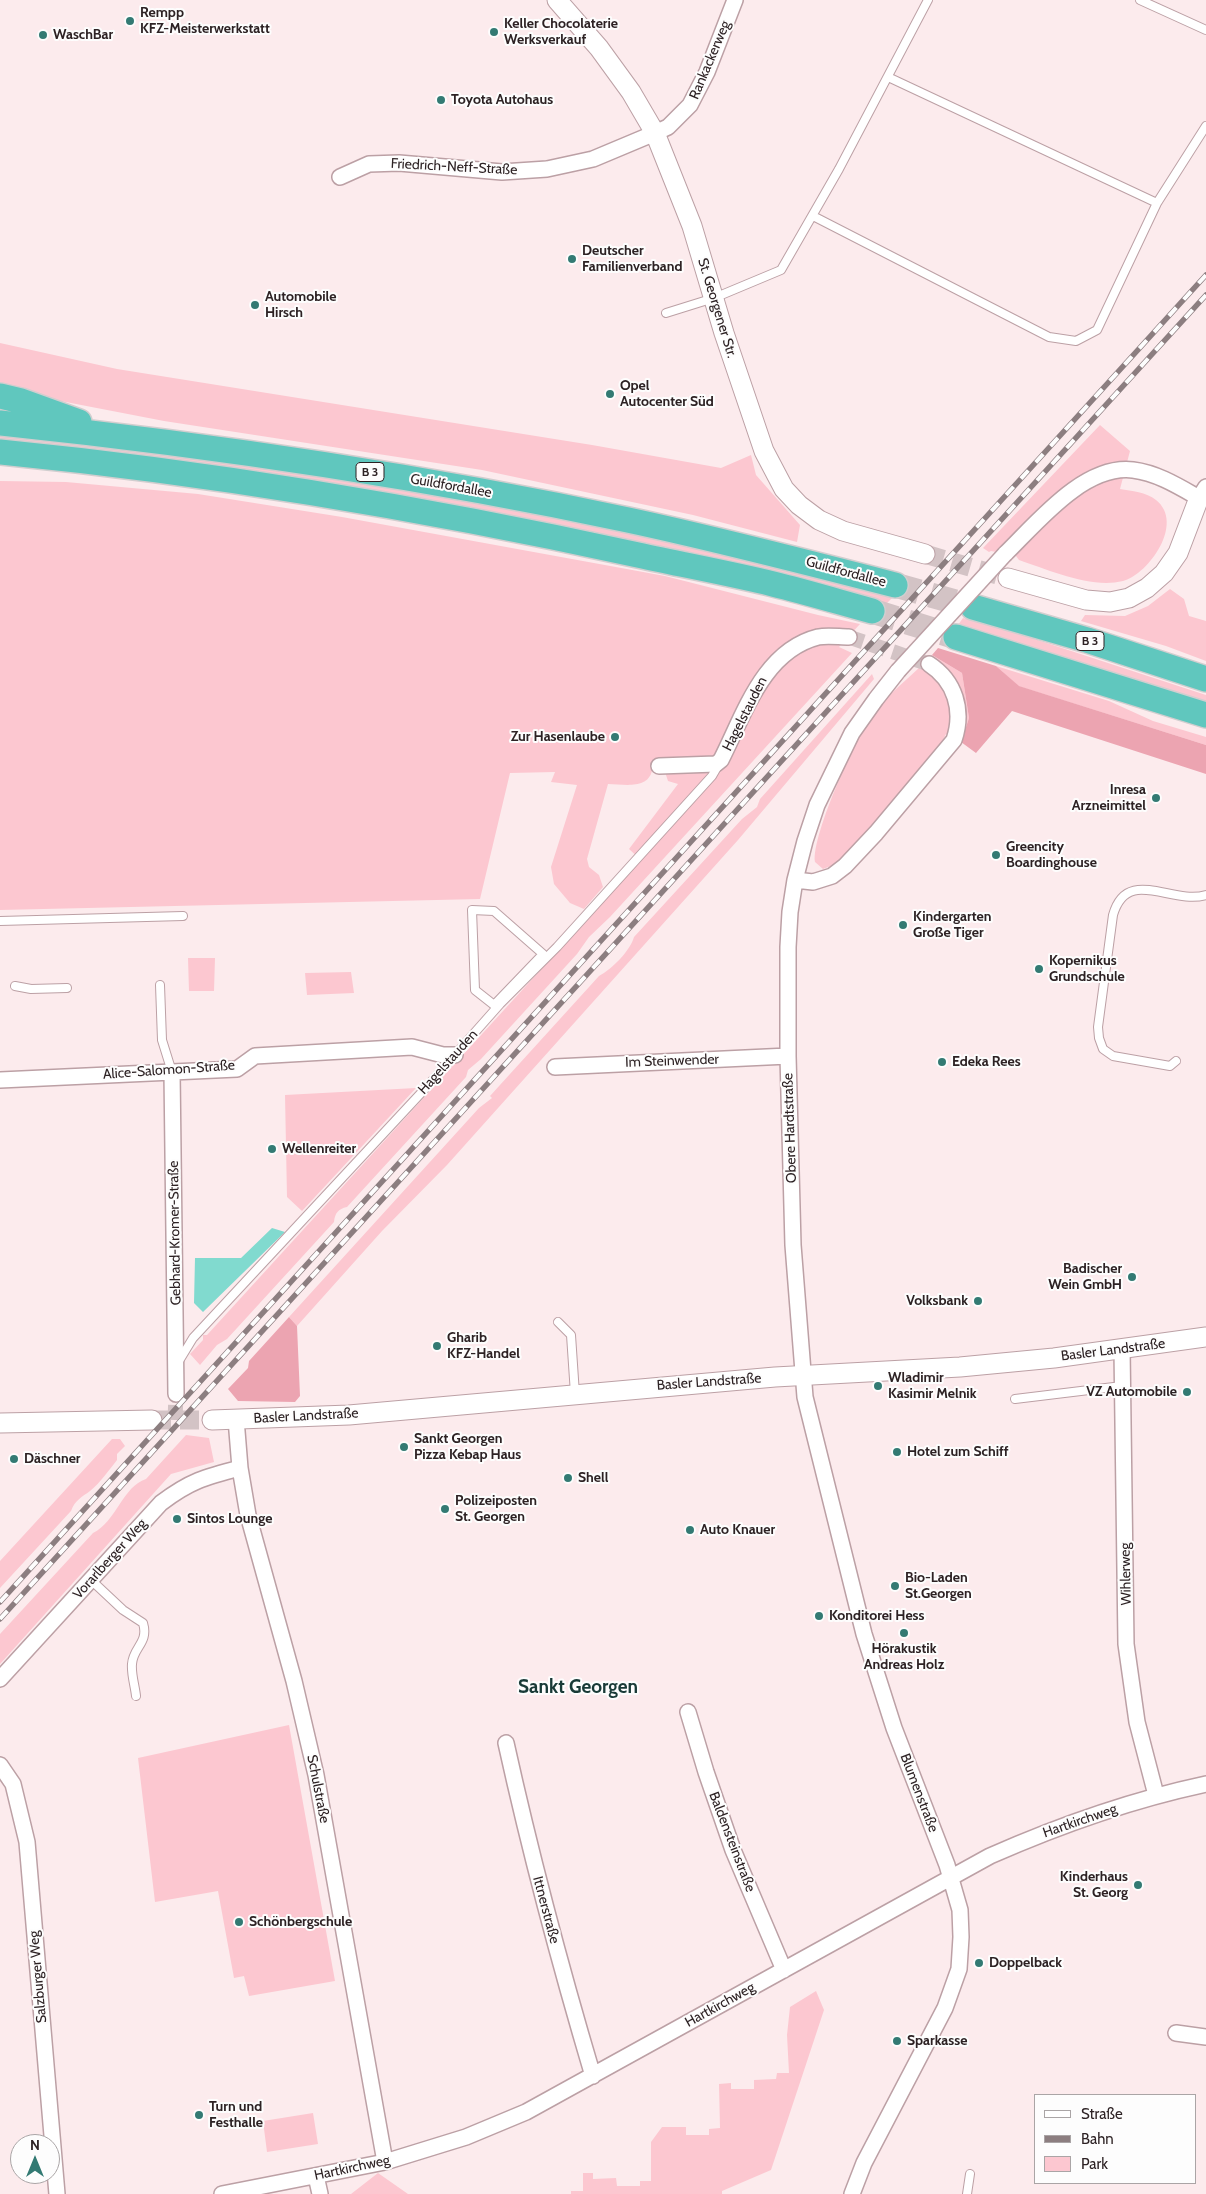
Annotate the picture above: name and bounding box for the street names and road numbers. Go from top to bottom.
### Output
street label: Rankackerweg [686,18,734,102]
street label: Friedrich-Neff-Straße [390,155,518,179]
street label: St. Georgener Str. [694,256,740,360]
road number: B 3 [356,462,384,482]
street label: Guildfordallee [409,471,493,501]
street label: Guildfordallee [804,553,888,591]
road number: B 3 [1076,631,1104,650]
street label: Hagelstauden [719,674,771,754]
street label: Hagelstauden [415,1026,481,1098]
street label: Im Steinwender [625,1051,719,1071]
street label: Alice-Salomon-Straße [102,1057,236,1083]
street label: Obere Hardtstraße [780,1073,800,1183]
street label: Gebhard-Kromer-Straße [165,1161,185,1305]
street label: Basler Landstraße [1060,1335,1166,1365]
street label: Basler Landstraße [656,1370,762,1394]
street label: Basler Landstraße [253,1405,359,1427]
street label: Vorarlberger Weg [70,1515,150,1603]
street label: Wihlerweg [1117,1542,1135,1606]
street label: Blumenstraße [896,1751,942,1835]
street label: Schulstraße [303,1753,333,1825]
street label: Baldensteinstraße [705,1789,759,1895]
street label: Hartkirchweg [1041,1801,1119,1841]
street label: Ittnerstraße [529,1874,563,1946]
street label: Salzburger Weg [26,1930,50,2024]
street label: Hartkirchweg [682,1979,758,2031]
street label: Hartkirchweg [313,2152,391,2184]

